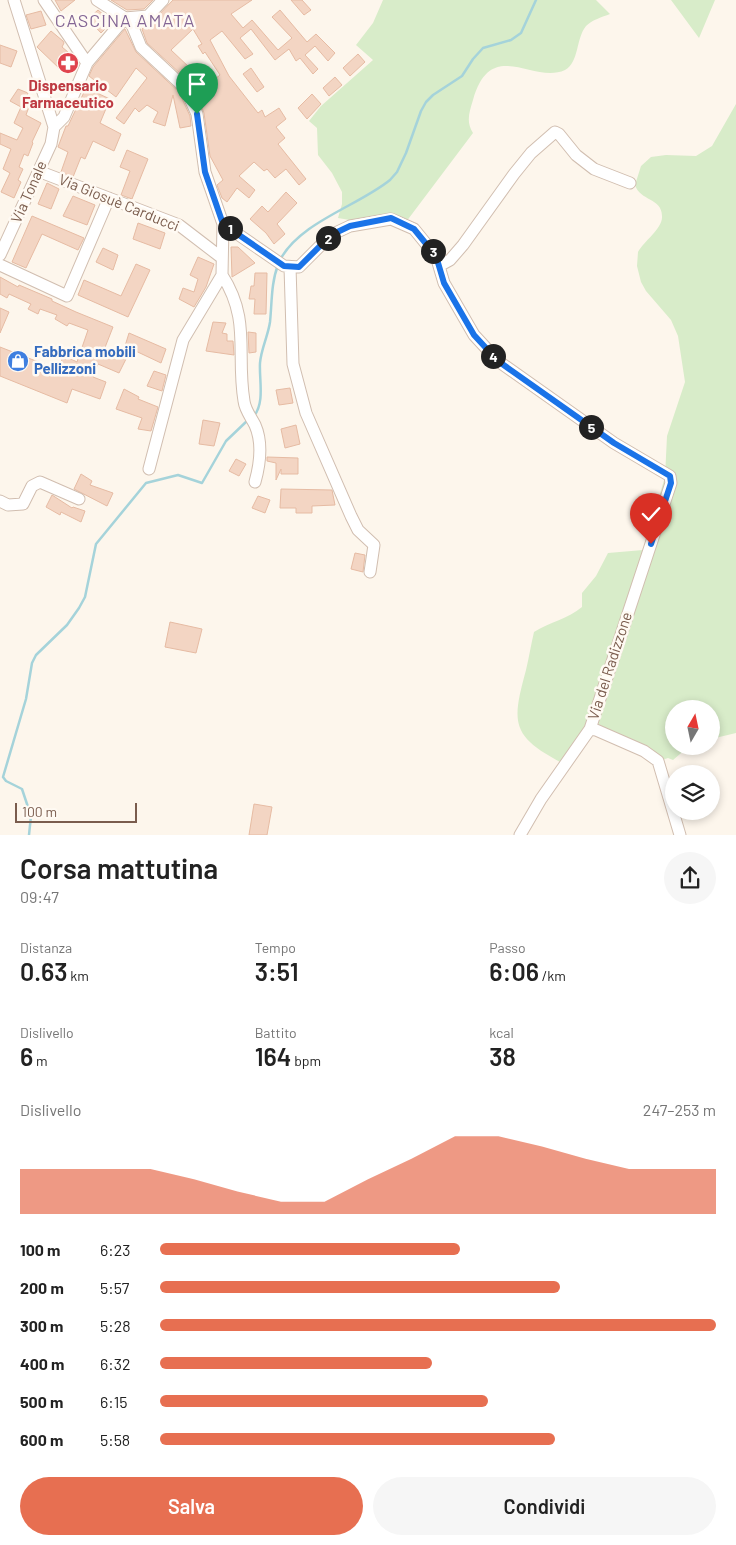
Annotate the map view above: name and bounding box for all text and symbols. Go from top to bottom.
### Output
district label: CASCINA AMATA [55,9,195,31]
pharmacy icon: Dispensario Farmaceutico [56,51,80,75]
pin [176,63,218,114]
icon: arrive [183,70,211,98]
place label: Dispensario Farmaceutico [22,76,114,111]
street label: Via Tonale [6,158,50,225]
street label: Via Giosuè Carducci [56,170,182,234]
pin: 1 [218,216,242,240]
text: 1 [228,220,233,237]
pin: 2 [316,226,340,250]
text: 2 [325,230,332,247]
pin: 3 [420,238,446,264]
text: 3 [430,243,437,260]
place label: Fabbrica mobili Pellizzoni [34,342,136,377]
pin: 4 [480,344,506,368]
text: 4 [489,348,498,365]
shop icon: Fabbrica mobili Pellizzoni [6,349,30,373]
pin: 5 [578,414,604,440]
text: 5 [588,419,595,436]
pin [630,493,672,544]
icon: check [637,500,665,528]
street label: Via del Radizzone [583,609,635,722]
north arrow [665,700,720,755]
map controls [665,700,720,820]
button: layers [665,765,720,820]
scale bar [15,800,138,823]
text: 100 m [22,803,57,820]
text: Corsa mattutina [20,851,218,885]
button: share [664,852,716,904]
text: 09:47 [20,887,59,906]
text: Distanza [20,939,72,956]
text: Tempo [255,939,296,956]
text: Passo [489,939,526,956]
text: 0.63 [20,956,68,986]
text: 3:51 [255,956,298,986]
text: 6:06 [489,956,539,986]
text: km [68,967,89,984]
text: /km [539,967,566,984]
text: Dislivello [20,1024,74,1041]
text: Battito [255,1024,297,1041]
text: kcal [489,1024,514,1041]
text: 6 [20,1041,33,1071]
text: 164 [255,1041,291,1071]
text: 38 [489,1041,516,1071]
text: m [33,1052,48,1069]
text: bpm [291,1052,321,1069]
text: Dislivello [20,1100,81,1119]
text: 247–253 m [643,1100,716,1119]
text: 100 m [20,1240,60,1259]
text: 6:23 [100,1240,130,1259]
text: 200 m [20,1278,64,1297]
text: 5:57 [100,1278,129,1297]
text: 300 m [20,1316,63,1335]
text: 5:28 [100,1316,131,1335]
text: 400 m [20,1354,64,1373]
text: 6:32 [100,1354,130,1373]
text: 500 m [20,1392,63,1411]
text: 6:15 [100,1392,128,1411]
text: 600 m [20,1430,63,1449]
text: 5:58 [100,1430,130,1449]
button: Salva [20,1477,363,1535]
button: Condividi [373,1477,716,1535]

